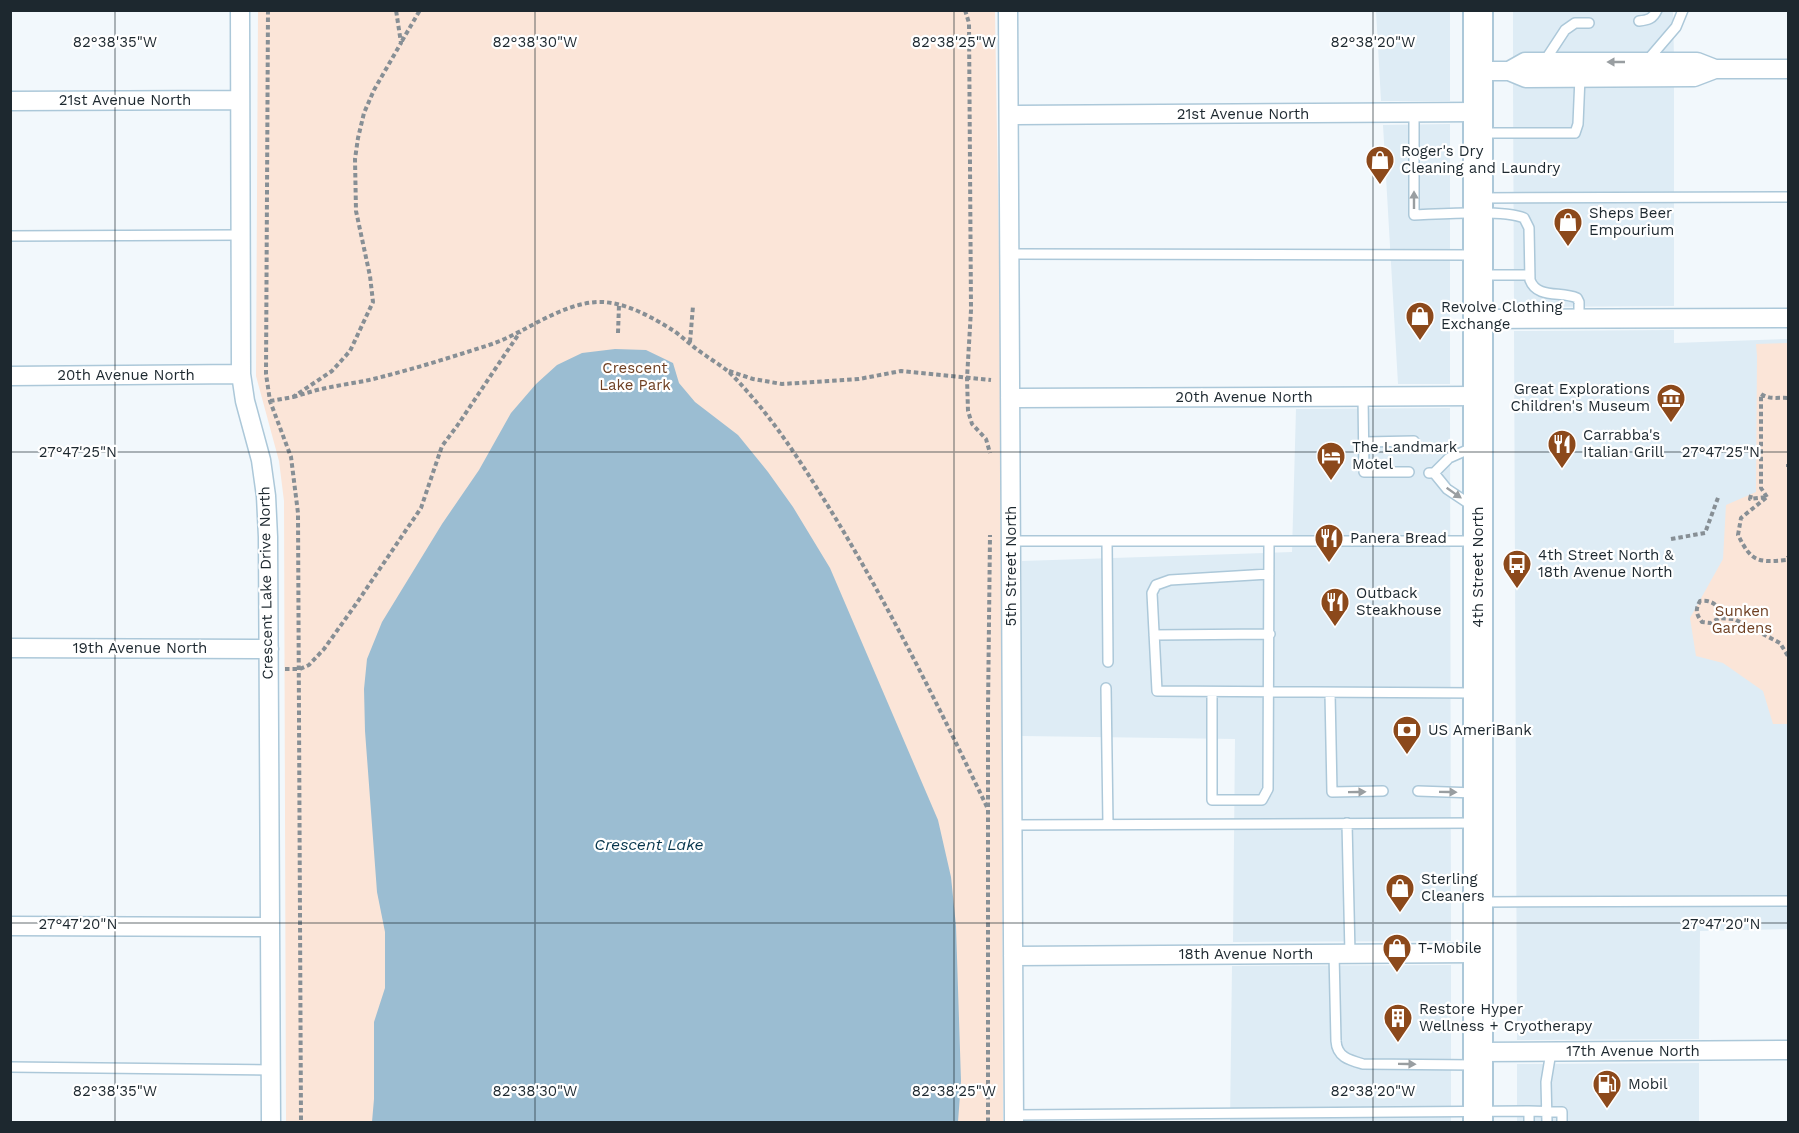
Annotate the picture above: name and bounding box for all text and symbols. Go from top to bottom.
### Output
text: 82°38'35"W [73,33,157,51]
text: 82°38'30"W [493,33,577,51]
text: 82°38'25"W [912,33,996,51]
text: 82°38'20"W [1331,33,1415,51]
one-way arrow [1606,57,1625,67]
street label: 21st Avenue North [59,91,191,109]
street label: 21st Avenue North [1177,105,1309,123]
place label: Roger's Dry Cleaning and Laundry [1401,142,1561,177]
shop icon: Roger's Dry Cleaning and Laundry [1364,144,1396,186]
one-way arrow [1409,190,1419,209]
place label: Sheps Beer Empourium [1589,204,1674,239]
shop icon: Sheps Beer Empourium [1552,206,1584,248]
place label: Revolve Clothing Exchange [1441,298,1562,333]
shop icon: Revolve Clothing Exchange [1404,300,1436,342]
park label: Crescent Lake Park [599,359,671,394]
street label: 20th Avenue North [57,366,195,384]
place label: Great Explorations Children's Museum [1511,380,1650,415]
museum icon: Great Explorations Children's Museum [1655,382,1687,424]
street label: 20th Avenue North [1175,388,1313,406]
place label: Carrabba's Italian Grill [1583,426,1664,461]
restaurant icon: Carrabba's Italian Grill [1546,428,1578,470]
place label: The Landmark Motel [1352,438,1458,473]
hotel icon: The Landmark Motel [1315,440,1347,482]
text: 27°47'25"N [39,443,117,461]
text: 27°47'25"N [1682,443,1760,461]
street label: Crescent Lake Drive North [255,486,277,680]
one-way arrow [1446,487,1462,498]
street label: 5th Street North [1002,506,1020,626]
street label: 4th Street North [1469,506,1487,628]
restaurant icon: Panera Bread [1313,522,1345,564]
place label: Panera Bread [1350,529,1447,547]
place label: 4th Street North & 18th Avenue North [1538,546,1674,581]
bus stop icon: 4th Street North & 18th Avenue North [1501,548,1533,590]
place label: Outback Steakhouse [1356,584,1442,619]
restaurant icon: Outback Steakhouse [1319,586,1351,628]
park label: Sunken Gardens [1712,602,1772,637]
street label: 19th Avenue North [73,639,207,657]
bank icon: US AmeriBank [1391,714,1423,756]
place label: US AmeriBank [1428,721,1532,739]
one-way arrow [1348,787,1367,796]
one-way arrow [1439,787,1458,797]
water label: Crescent Lake [594,835,704,854]
place label: Sterling Cleaners [1421,870,1485,905]
shop icon: Sterling Cleaners [1384,872,1416,914]
text: 27°47'20"N [39,915,117,933]
text: 27°47'20"N [1682,915,1760,933]
shop icon: T-Mobile [1381,932,1413,974]
place label: T-Mobile [1418,939,1482,957]
street label: 18th Avenue North [1179,945,1313,963]
place label: Restore Hyper Wellness + Cryotherapy [1419,1000,1593,1035]
building icon: Restore Hyper Wellness + Cryotherapy [1382,1002,1414,1044]
street label: 17th Avenue North [1566,1042,1700,1060]
one-way arrow [1398,1059,1417,1069]
fuel station icon: Mobil [1591,1068,1623,1110]
place label: Mobil [1628,1075,1668,1093]
text: 82°38'35"W [73,1082,157,1100]
text: 82°38'30"W [493,1082,577,1100]
text: 82°38'25"W [912,1082,996,1100]
text: 82°38'20"W [1331,1082,1415,1100]

